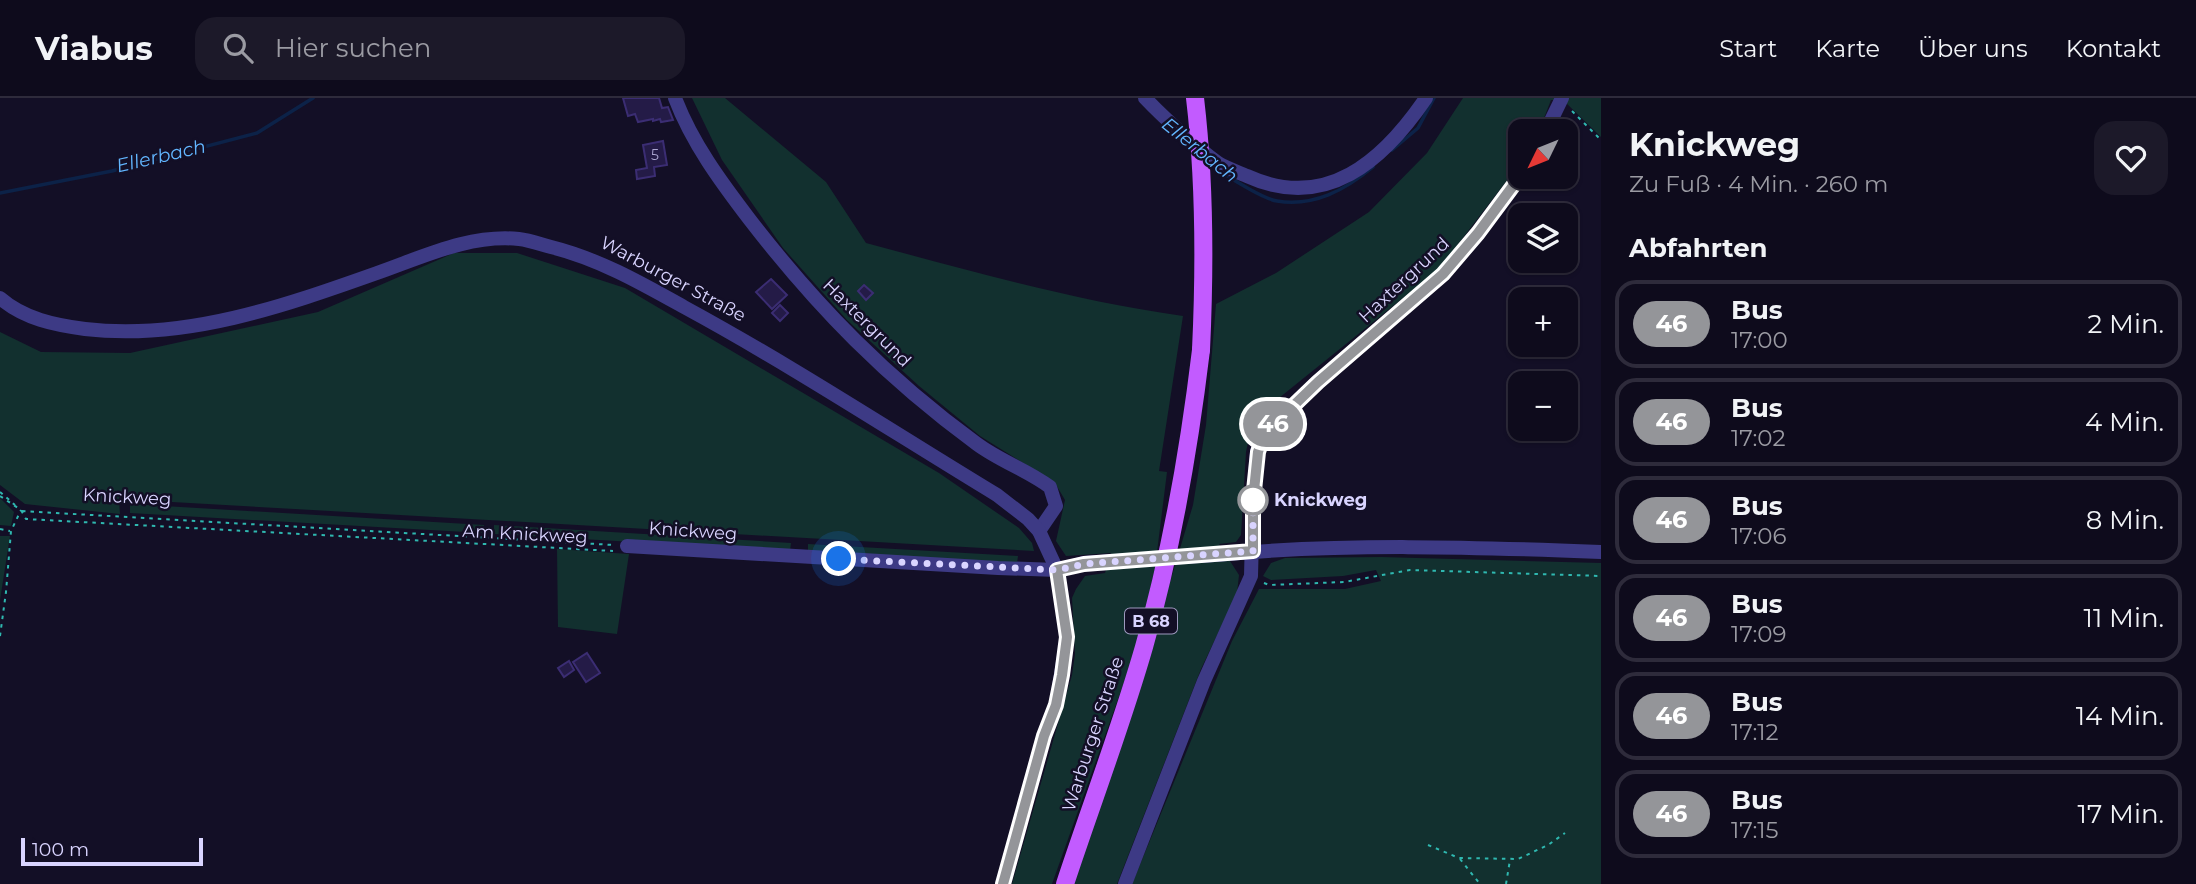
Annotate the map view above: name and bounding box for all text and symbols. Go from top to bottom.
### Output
search box [195,17,685,80]
text: Viabus [35,28,153,68]
icon: search [219,29,257,67]
text: Hier suchen [275,32,431,64]
text: Start [1719,34,1777,63]
text: Karte [1815,34,1880,63]
text: Über uns [1918,34,2028,63]
text: Kontakt [2066,34,2161,63]
water label: Ellerbach [1157,112,1243,188]
north arrow [1508,119,1578,189]
map controls [1508,119,1578,441]
button: heart [2094,121,2168,195]
text: Knickweg [1629,124,1800,164]
water label: Ellerbach [114,135,208,177]
house number: 5 [651,146,659,164]
text: Zu Fuß · 4 Min. · 260 m [1629,170,1888,198]
button: layers [1508,203,1578,273]
street label: Warburger Straße [597,231,750,327]
street label: Haxtergrund [1354,232,1454,328]
text: Abfahrten [1629,232,1768,264]
street label: Haxtergrund [818,274,916,372]
button: + [1508,287,1578,357]
text: Bus [1731,294,1783,326]
text: 2 Min. [2088,308,2164,340]
text: 46 [1656,309,1687,338]
text: 17:00 [1731,326,1788,354]
button: − [1508,371,1578,441]
text: Bus [1731,392,1783,424]
line badge: 46 [1242,401,1304,447]
text: 4 Min. [2085,406,2164,438]
text: 46 [1656,407,1687,436]
text: 46 [1257,409,1289,438]
text: 17:02 [1731,424,1786,452]
street label: Knickweg [82,484,172,510]
marker: Knickweg [1238,485,1268,515]
place label: Knickweg [1274,489,1367,511]
text: Bus [1731,490,1783,522]
text: 8 Min. [2086,504,2164,536]
text: 46 [1656,505,1687,534]
street label: Knickweg [648,517,738,545]
street label: Am Knickweg [462,520,588,548]
text: 17:06 [1731,522,1787,550]
your location [821,541,856,576]
text: Bus [1731,588,1783,620]
text: 11 Min. [2084,602,2164,634]
text: 46 [1656,603,1687,632]
road number: B 68 [1125,608,1177,634]
text: 17:09 [1731,620,1787,648]
street label: Warburger Straße [1058,654,1128,814]
text: Bus [1731,686,1783,718]
text: 14 Min. [2076,700,2164,732]
text: 46 [1656,701,1687,730]
text: 17:12 [1731,718,1779,746]
text: Bus [1731,784,1783,816]
text: 17 Min. [2078,798,2164,830]
text: 46 [1656,799,1687,828]
text: 17:15 [1731,816,1779,844]
scale bar [21,835,203,867]
text: 100 m [32,838,89,861]

